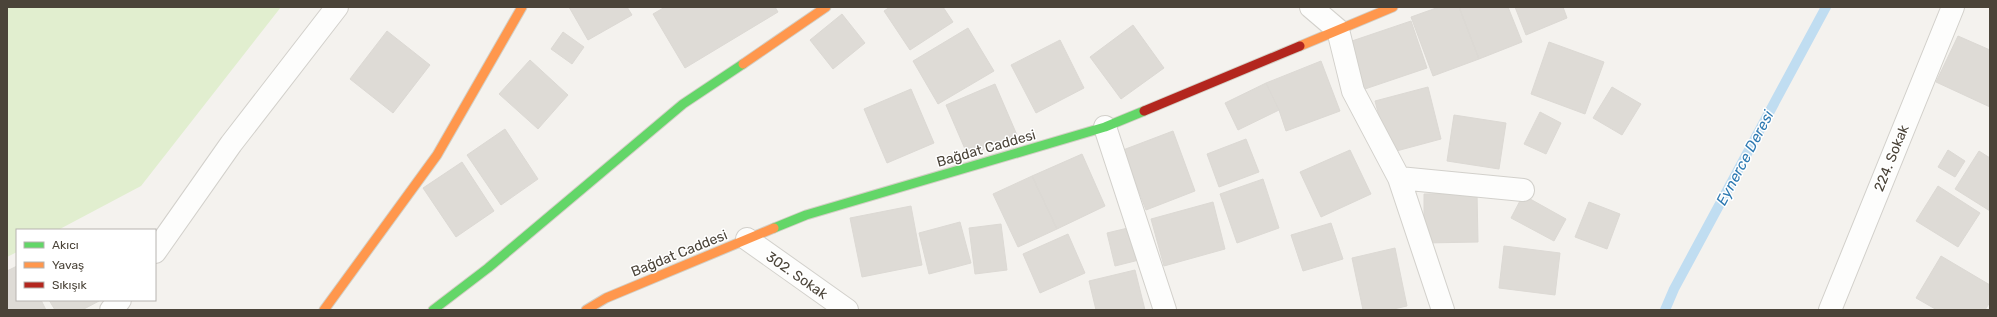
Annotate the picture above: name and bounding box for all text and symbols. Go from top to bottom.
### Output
water label: Eynerce Deresi [1712,107,1778,208]
street label: 224. Sokak [1870,122,1913,194]
street label: Bağdat Caddesi [935,126,1038,171]
street label: Bağdat Caddesi [629,226,730,281]
legend [16,229,156,301]
text: Akıcı [52,238,79,252]
street label: 302. Sokak [763,248,831,303]
text: Yavaş [52,258,84,272]
text: Sıkışık [52,278,87,292]

